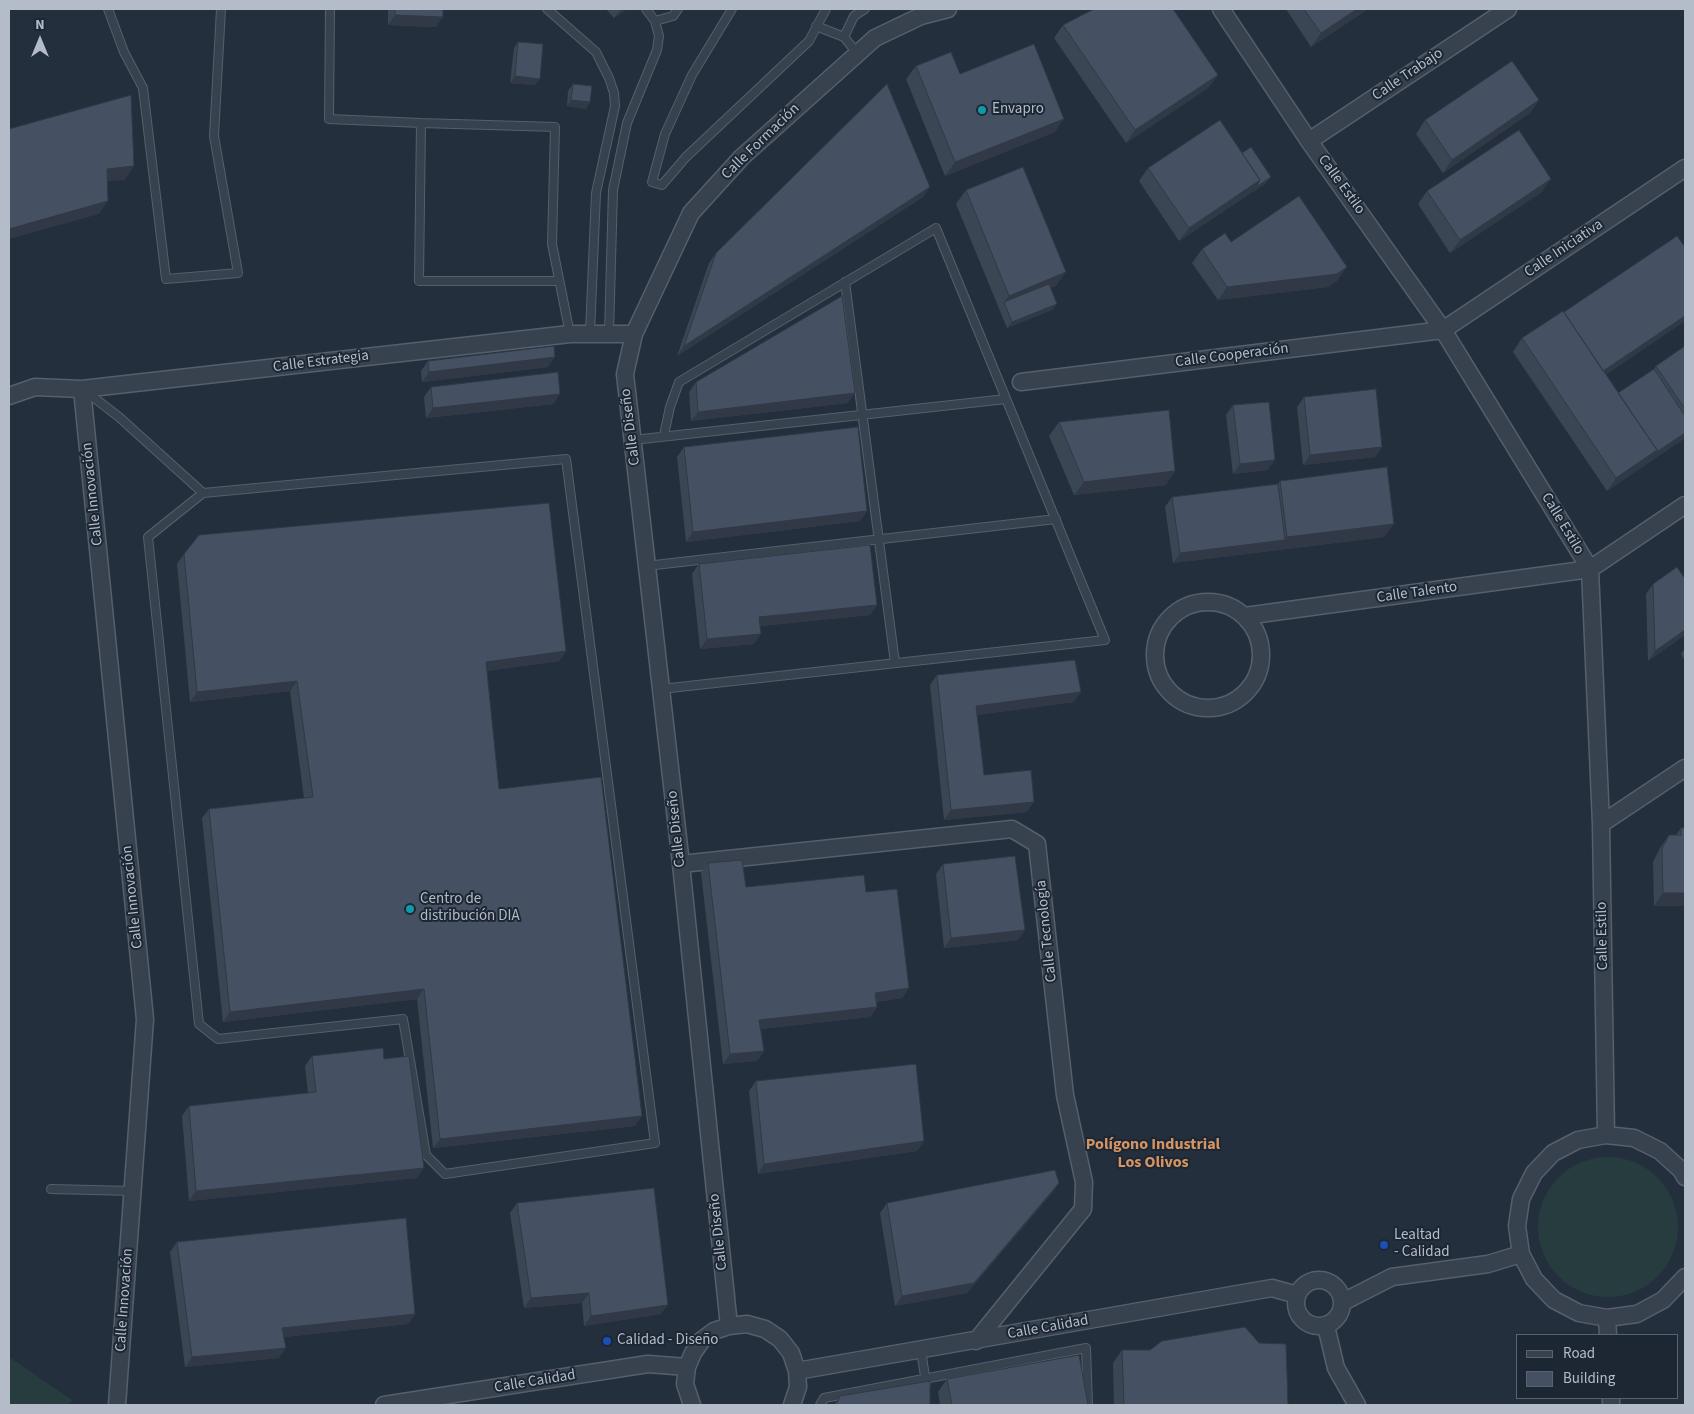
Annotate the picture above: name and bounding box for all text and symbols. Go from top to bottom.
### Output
north arrow [15,15,65,65]
text: N [35,15,45,35]
street label: Calle Trabajo [1369,45,1447,105]
street label: Calle Formación [718,100,804,184]
place label: Envapro [992,101,1044,119]
marker: Envapro [976,104,988,116]
street label: Calle Estilo [1313,152,1369,218]
street label: Calle Iniciativa [1521,216,1607,282]
street label: Calle Cooperación [1174,340,1290,372]
street label: Calle Estrategia [272,347,370,377]
street label: Calle Diseño [617,388,645,466]
street label: Calle Innovación [79,441,107,547]
street label: Calle Estilo [1537,490,1587,558]
street label: Calle Talento [1376,578,1458,608]
street label: Calle Diseño [664,790,690,868]
street label: Calle Innovación [119,844,147,950]
street label: Calle Tecnología [1033,879,1061,983]
place label: Centro de distribución DIA [420,891,520,926]
street label: Calle Estilo [1593,901,1613,971]
marker: Centro de distribución DIA [404,903,416,915]
district label: Polígono Industrial Los Olivos [1086,1135,1220,1173]
street label: Calle Diseño [706,1193,732,1271]
place label: Lealtad - Calidad [1394,1227,1450,1262]
marker: Lealtad - Calidad [1378,1239,1390,1251]
street label: Calle Innovación [112,1248,138,1352]
street label: Calle Calidad [1006,1312,1090,1344]
place label: Calidad - Diseño [617,1332,718,1350]
legend [1516,1334,1679,1399]
marker: Calidad - Diseño [601,1335,613,1347]
text: Road [1563,1343,1595,1364]
street label: Calle Calidad [493,1367,577,1397]
text: Building [1563,1368,1615,1389]

